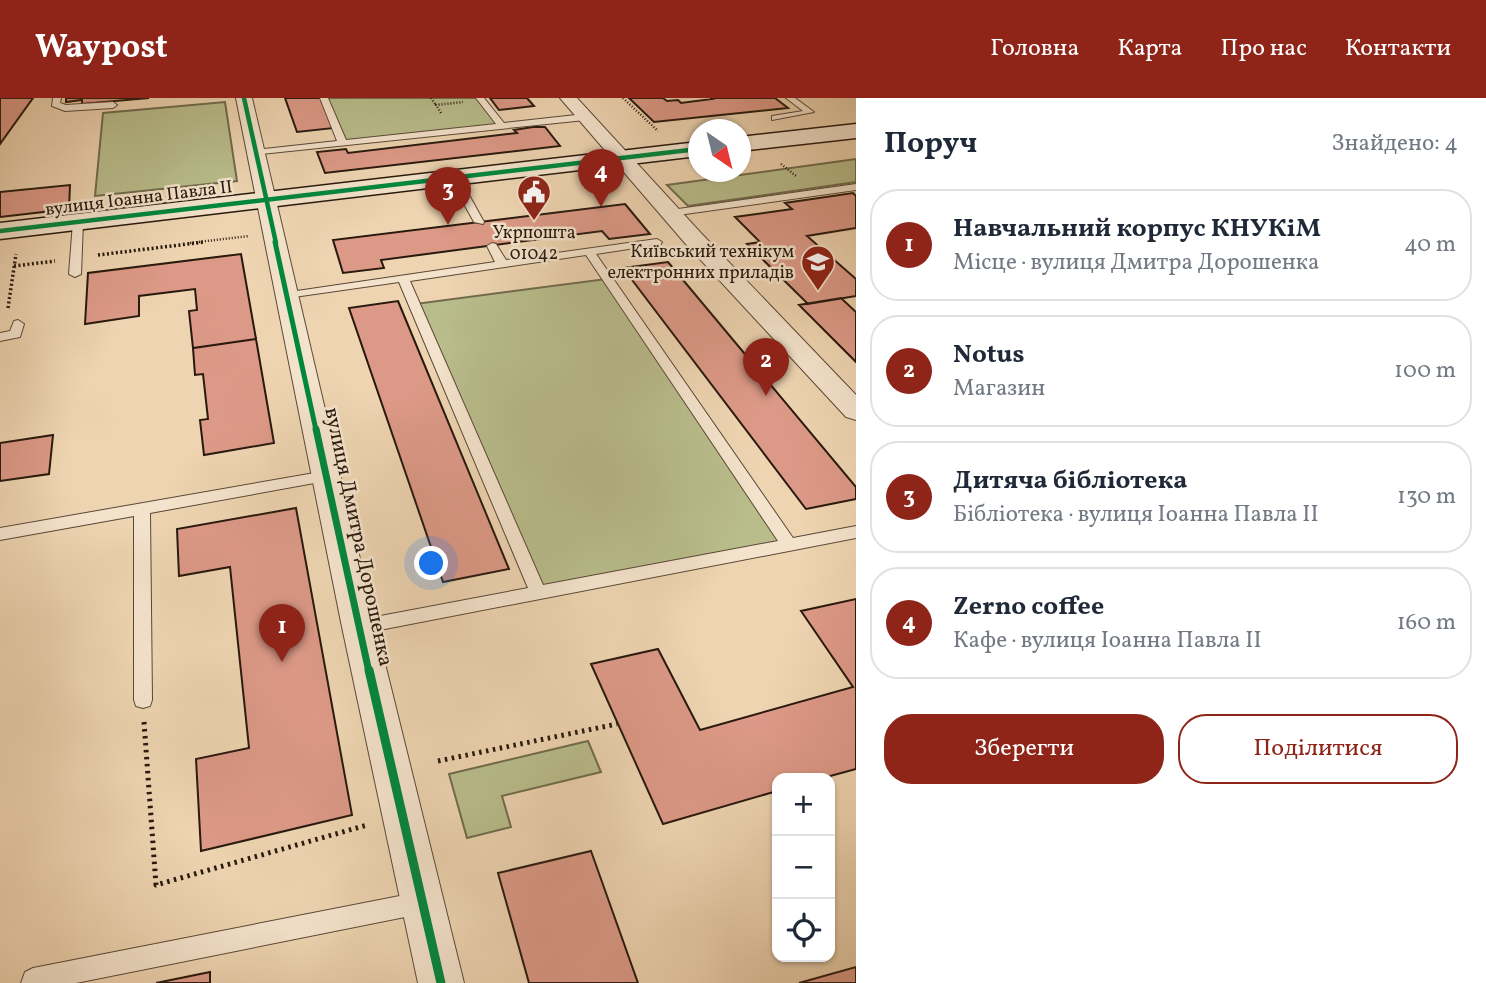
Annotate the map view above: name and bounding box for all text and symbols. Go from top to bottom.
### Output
text: Waypost [35,26,168,72]
text: Головна [990,32,1079,66]
text: Карта [1117,32,1183,66]
text: Про нас [1221,32,1307,66]
text: Контакти [1345,32,1451,66]
north arrow [688,119,751,182]
text: Поруч [884,123,977,165]
text: Знайдено: 4 [1331,128,1458,160]
pin: 4 [578,149,624,207]
pin: 3 [425,167,471,225]
public building icon: Укрпошта 01042 [515,173,553,222]
street label: вулиця Іоанна Павла II [44,175,234,223]
text: Навчальний корпус КНУКіМ [953,211,1321,247]
place label: Укрпошта 01042 [492,221,576,267]
text: 1 [904,229,914,261]
text: 40 m [1404,229,1456,261]
place label: Київський технікум електронних приладів [607,240,794,286]
school or university icon: Київський технікум електронних приладів [799,243,837,292]
text: Місце · вулиця Дмитра Дорошенка [953,247,1320,279]
text: Notus [953,337,1024,373]
pin: 2 [743,338,789,396]
text: 2 [903,355,915,387]
text: 100 m [1394,355,1456,387]
text: Магазин [953,373,1045,405]
street label: вулиця Дмитра Дорошенка [316,405,400,669]
text: Дитяча бібліотека [953,463,1187,499]
text: 3 [903,481,915,513]
text: 130 m [1397,481,1456,513]
text: Бібліотека · вулиця Іоанна Павла II [953,499,1319,531]
your location [414,546,448,580]
text: Zerno coffee [953,589,1104,625]
pin: 1 [259,604,305,662]
text: 4 [902,607,916,639]
text: 160 m [1397,607,1456,639]
text: Кафе · вулиця Іоанна Павла II [953,625,1262,657]
button: Зберегти [884,714,1164,784]
button: Поділитися [1178,714,1458,784]
map controls [772,773,835,962]
button: + [772,773,835,836]
button: − [772,836,835,899]
button: locate [772,899,835,962]

